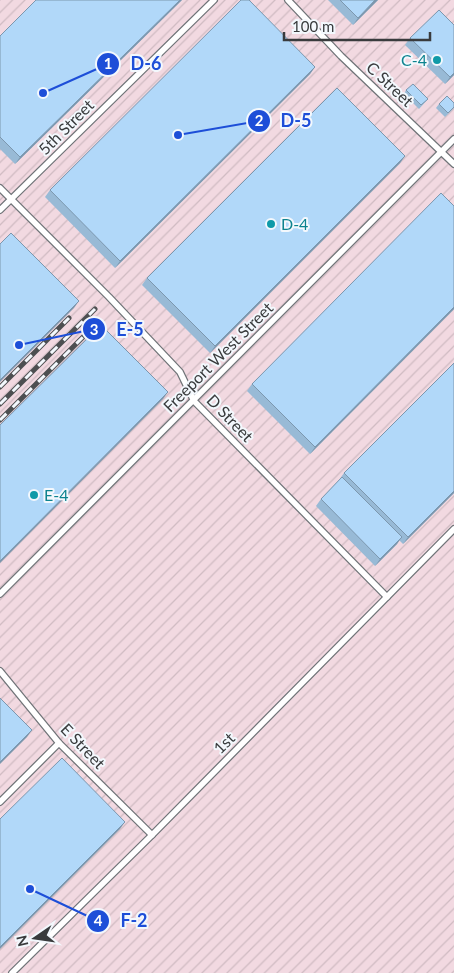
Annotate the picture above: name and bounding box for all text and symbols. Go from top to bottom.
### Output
scale bar [284,10,430,42]
text: 100 m [292,17,334,35]
callout: D-6 [96,47,171,80]
place label: C-4 [401,50,427,69]
text: D-6 [131,52,161,74]
text: 1 [104,54,112,72]
marker: C-4 [431,54,443,66]
street label: C Street [363,57,418,110]
street label: 5th Street [34,95,97,158]
callout: D-5 [246,104,322,137]
text: D-5 [281,109,311,131]
text: 2 [255,111,264,129]
place label: D-4 [281,214,308,233]
marker: D-4 [265,218,277,230]
street label: Freeport West Street [159,298,277,415]
callout: E-5 [81,313,154,346]
text: E-5 [116,318,144,340]
text: 3 [90,320,98,338]
street label: D Street [203,390,258,445]
place label: E-4 [44,485,68,504]
marker: E-4 [28,489,40,501]
street label: E Street [57,719,110,772]
street label: 1st [209,728,238,757]
callout: F-2 [85,905,157,938]
text: F-2 [120,909,148,931]
text: 4 [94,911,103,929]
north arrow [10,913,60,963]
text: N [12,934,31,948]

